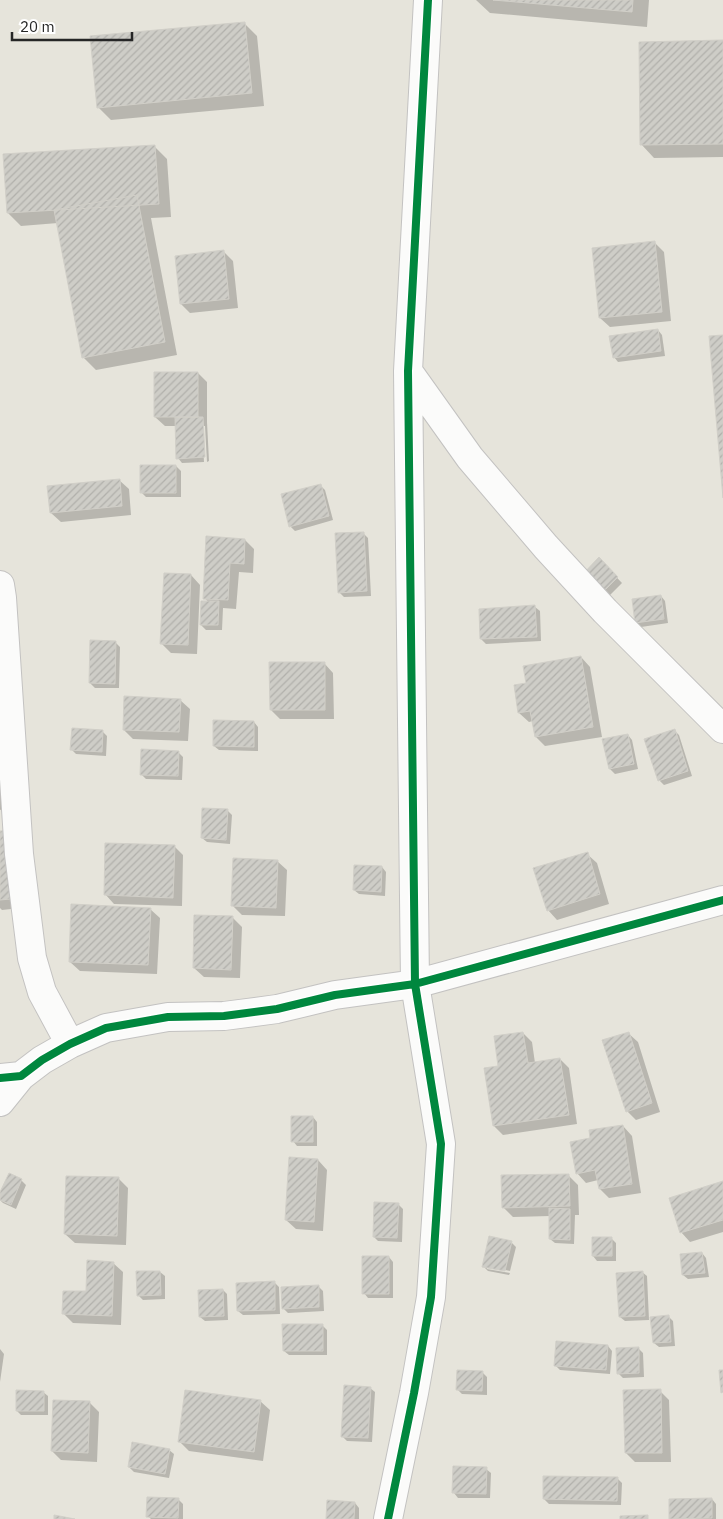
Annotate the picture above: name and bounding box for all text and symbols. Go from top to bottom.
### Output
scale bar [12,10,132,42]
text: 20 m [20,17,55,36]

